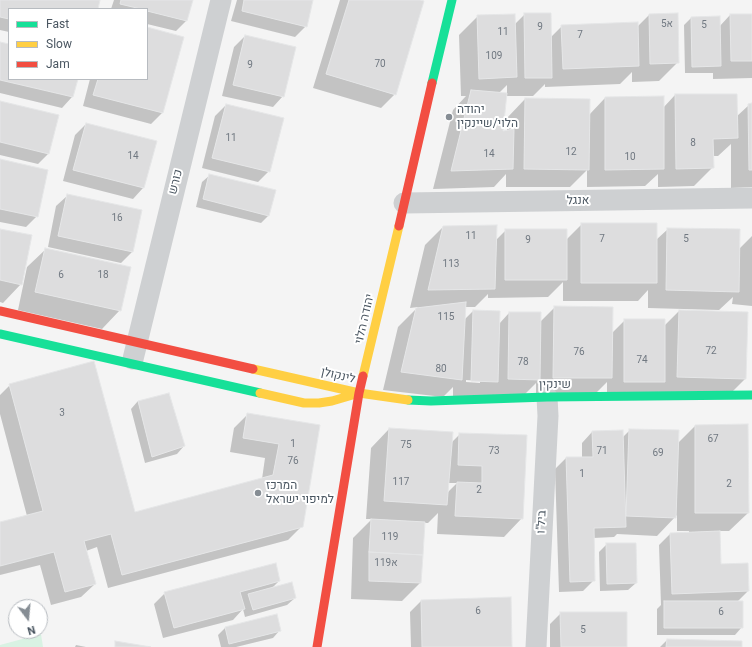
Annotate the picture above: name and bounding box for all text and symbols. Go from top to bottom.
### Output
legend [8,8,148,80]
text: Fast [46,17,69,31]
house number: 5א [661,18,673,30]
house number: 5 [701,19,707,31]
house number: 9 [537,21,543,33]
house number: 11 [497,26,509,38]
house number: 7 [577,29,583,41]
text: Slow [46,37,72,51]
house number: 109 [486,50,502,62]
text: Jam [46,57,70,71]
house number: 70 [374,58,386,70]
house number: 9 [247,59,253,71]
place label: יהודה הלוי/שיינקין [457,103,518,131]
marker: יהודה הלוי/שיינקין [444,112,454,122]
house number: 11 [225,132,237,144]
house number: 8 [690,137,696,149]
house number: 12 [565,146,577,158]
house number: 14 [483,148,495,160]
house number: 14 [127,150,139,162]
house number: 10 [624,151,636,163]
street label: כורש [166,168,186,196]
street label: אנגל [566,194,590,208]
house number: 16 [111,212,123,224]
house number: 11 [465,230,477,242]
house number: 7 [599,233,605,245]
house number: 5 [683,233,689,245]
house number: 9 [525,234,531,246]
house number: 113 [443,258,459,270]
house number: 6 [58,269,64,281]
house number: 18 [97,269,109,281]
street label: יהודה הלוי [352,293,378,345]
house number: 115 [438,311,454,323]
house number: 72 [705,345,717,357]
house number: 76 [573,346,585,358]
house number: 74 [636,354,648,366]
house number: 78 [517,356,529,368]
house number: 80 [435,363,447,375]
street label: לינקולן [319,365,357,387]
street label: שינקין [539,378,571,392]
house number: 3 [59,407,65,419]
house number: 67 [707,433,719,445]
house number: 1 [290,438,296,450]
house number: 75 [400,439,412,451]
house number: 73 [488,445,500,457]
house number: 71 [596,445,608,457]
house number: 69 [652,447,664,459]
house number: 76 [287,455,299,467]
house number: 1 [579,468,585,480]
house number: 117 [393,476,409,488]
house number: 2 [726,478,732,490]
place label: המרכז למיפוי ישראל [266,479,334,507]
house number: 2 [476,484,482,496]
marker: המרכז למיפוי ישראל [253,488,263,498]
street label: ביל"ו [534,510,550,534]
house number: 119 [382,531,398,543]
house number: 119א [374,557,398,569]
north arrow [8,599,48,639]
house number: 6 [475,605,481,617]
house number: 6 [718,606,724,618]
text: N [26,623,37,637]
house number: 5 [580,624,586,636]

